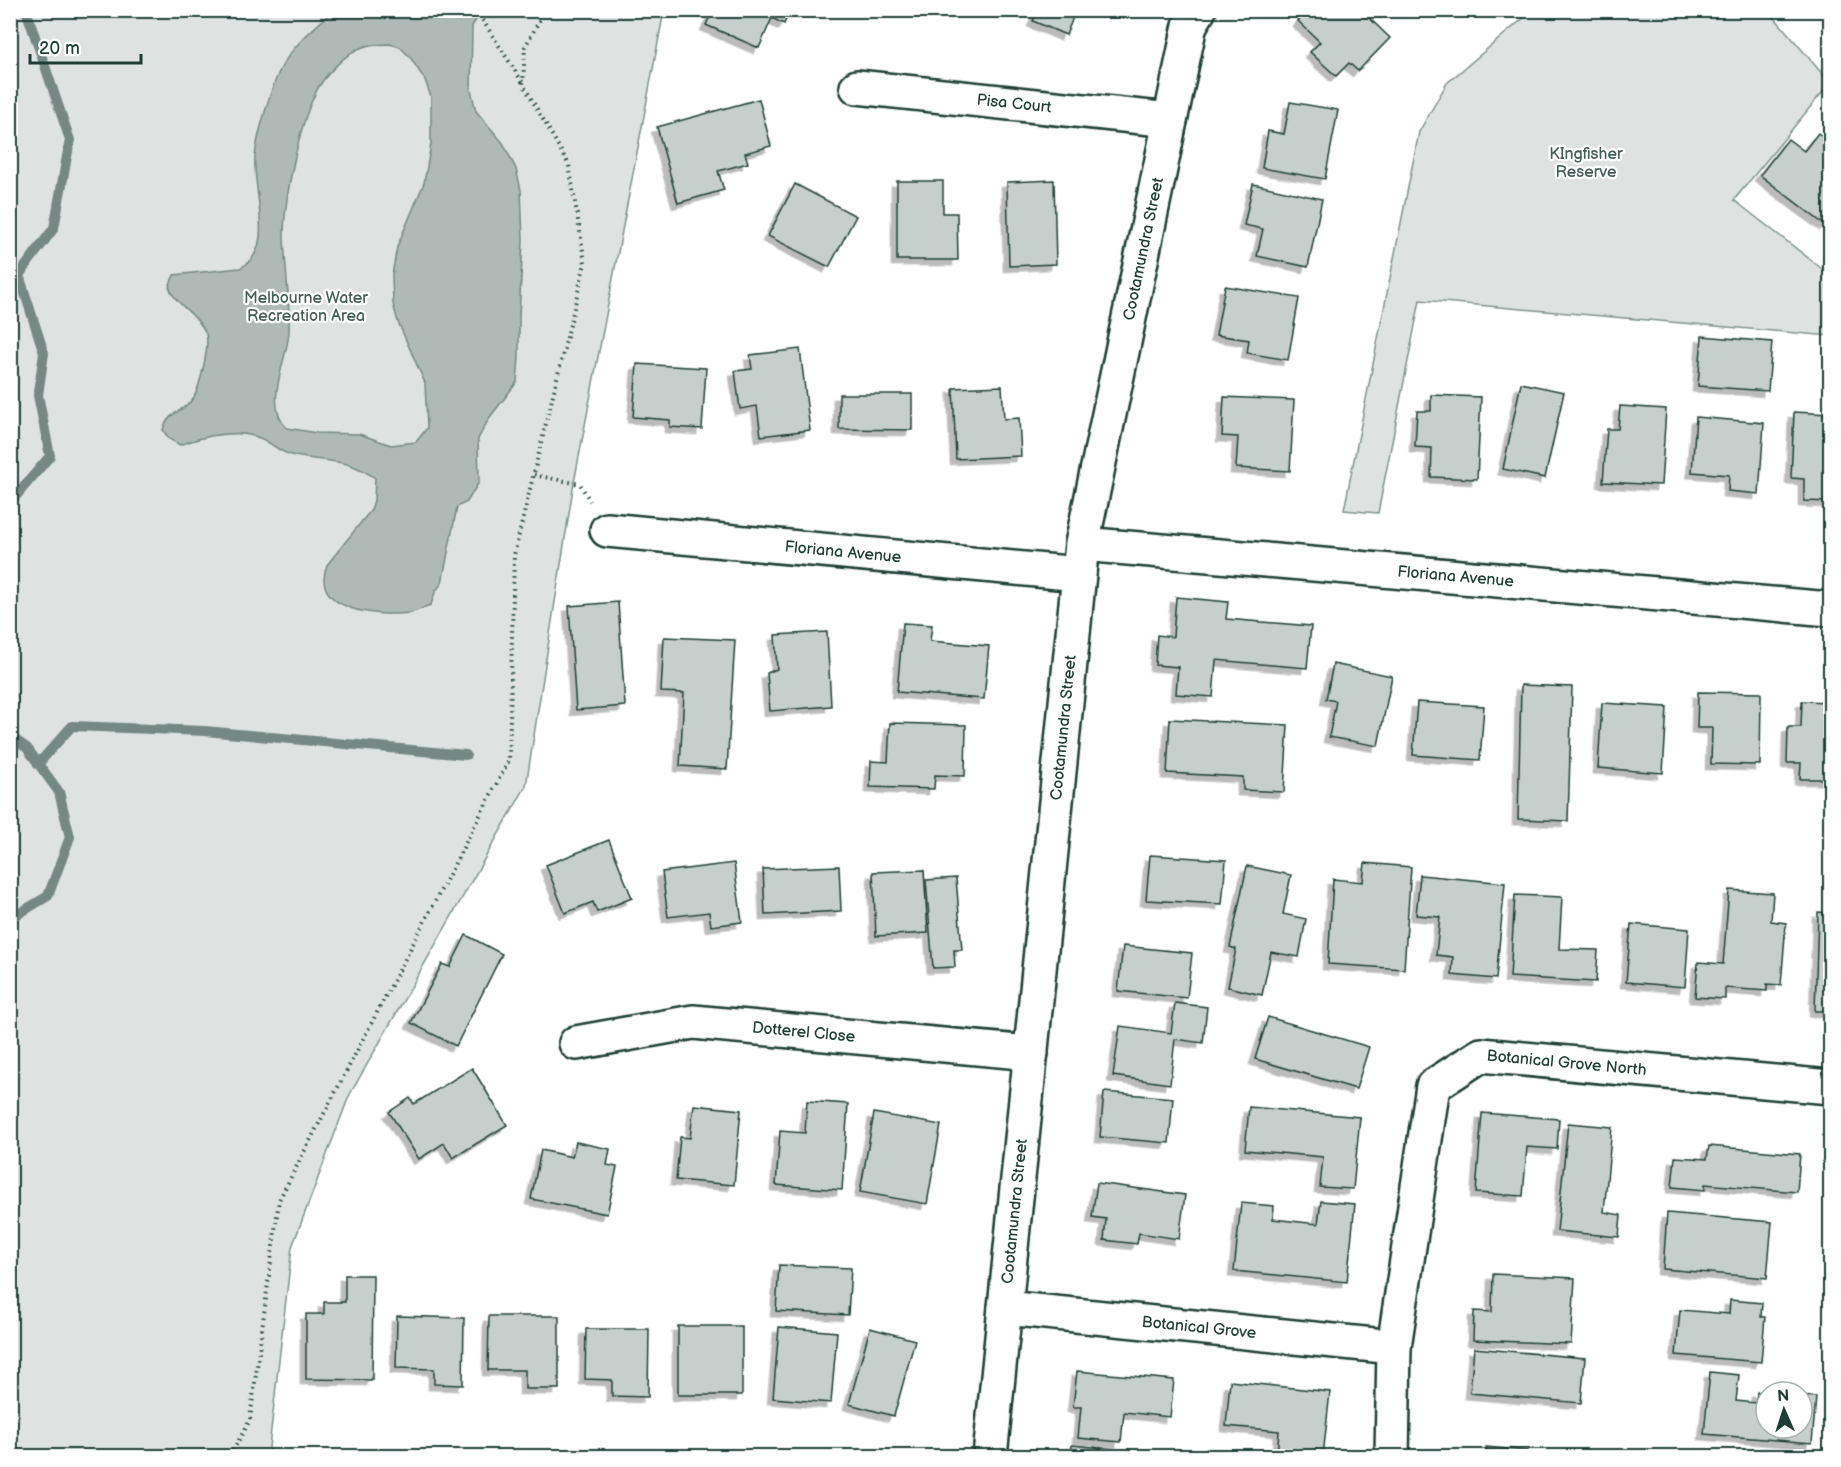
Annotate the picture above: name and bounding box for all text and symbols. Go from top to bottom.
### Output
scale bar [30,27,141,65]
text: 20 m [39,38,80,59]
street label: Pisa Court [976,90,1053,117]
park label: KIngfisher Reserve [1549,145,1623,182]
street label: Cootamundra Street [1119,176,1168,322]
park label: Melbourne Water Recreation Area [244,289,368,326]
street label: Floriana Avenue [784,537,903,567]
street label: Floriana Avenue [1397,562,1515,591]
street label: Cootamundra Street [1047,654,1080,801]
street label: Dotterel Close [751,1018,857,1046]
street label: Botanical Grove North [1486,1046,1647,1080]
street label: Cootamundra Street [998,1138,1031,1285]
street label: Botanical Grove [1141,1312,1258,1343]
north arrow [1754,1380,1814,1440]
text: N [1777,1387,1790,1406]

